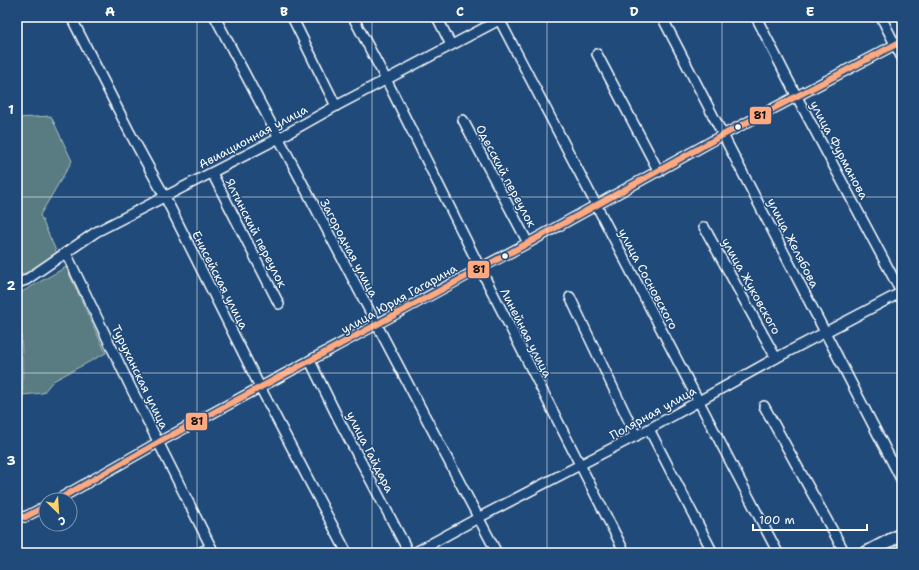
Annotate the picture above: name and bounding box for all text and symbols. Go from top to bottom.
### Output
text: A [105,3,115,20]
text: B [280,3,288,20]
text: C [456,3,464,20]
text: D [629,3,639,20]
text: E [806,3,815,20]
street label: улица Фурманова [806,98,872,203]
text: 1 [8,101,14,118]
street label: Авиационная улица [196,101,311,172]
line badge: 81 [749,106,772,125]
text: 81 [754,108,766,123]
street label: Одесский переулок [472,122,540,231]
unlabelled marker [733,122,743,132]
street label: Ялтинский переулок [222,176,291,291]
street label: улица Желябова [763,195,823,291]
street label: Загородная улица [316,196,382,300]
street label: улица Сосновского [615,226,681,332]
street label: Енисейская улица [188,228,252,332]
street label: улица Жуковского [718,235,784,337]
unlabelled marker [500,251,510,261]
street label: улица Юрия Гагарина [338,260,460,338]
line badge: 81 [467,260,490,279]
text: 81 [473,262,485,277]
text: 2 [6,277,16,294]
street label: Линейная улица [496,285,556,381]
street label: Туруханская улица [108,322,172,432]
street label: Полярная улица [607,382,700,443]
street label: улица Гайдара [343,409,398,496]
line badge: 81 [185,412,208,431]
text: 81 [191,414,203,429]
text: 3 [6,452,16,469]
north arrow [38,492,78,532]
scale bar [753,506,867,532]
text: С [56,512,68,529]
text: 100 m [759,512,795,528]

